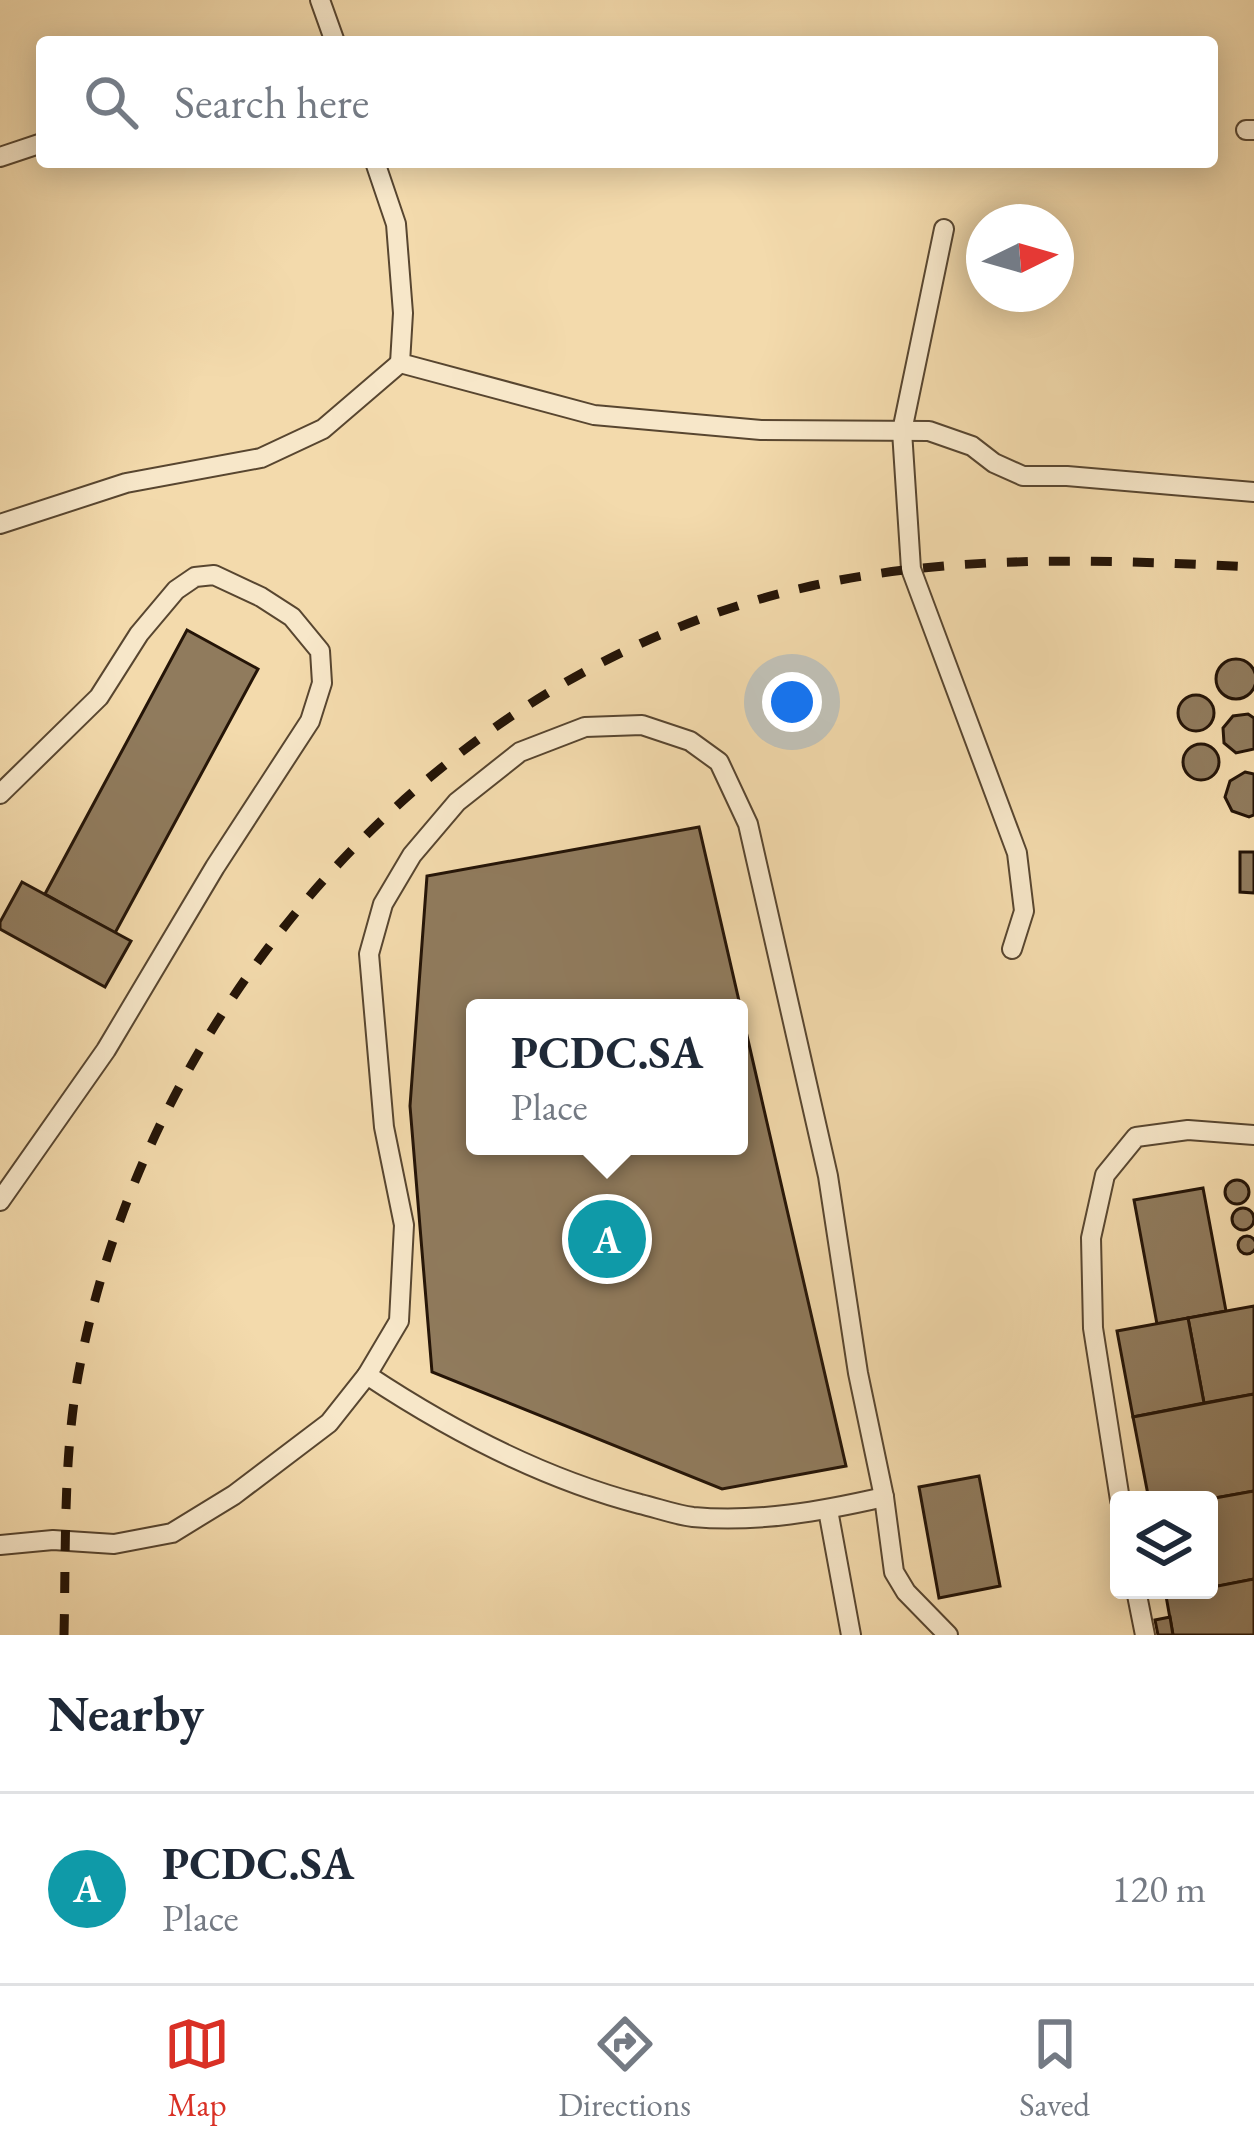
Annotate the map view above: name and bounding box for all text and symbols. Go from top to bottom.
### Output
search box [36,36,1218,168]
icon: search [78,69,144,135]
text: Search here [174,73,369,131]
north arrow [966,204,1074,312]
your location [762,672,822,732]
popup [466,999,748,1155]
text: PCDC.SA [511,1023,703,1081]
text: Place [511,1081,588,1132]
pin: A [568,1194,646,1284]
map controls [1110,1491,1218,1599]
button: layers [1110,1491,1218,1599]
text: Nearby [48,1680,204,1746]
text: PCDC.SA [162,1834,354,1892]
text: A [73,1863,101,1914]
text: 120 m [1112,1863,1206,1914]
text: Place [162,1892,239,1943]
tab: Map [164,2011,230,2126]
tab: Directions [558,2011,691,2126]
tab: Saved [1019,2011,1090,2126]

